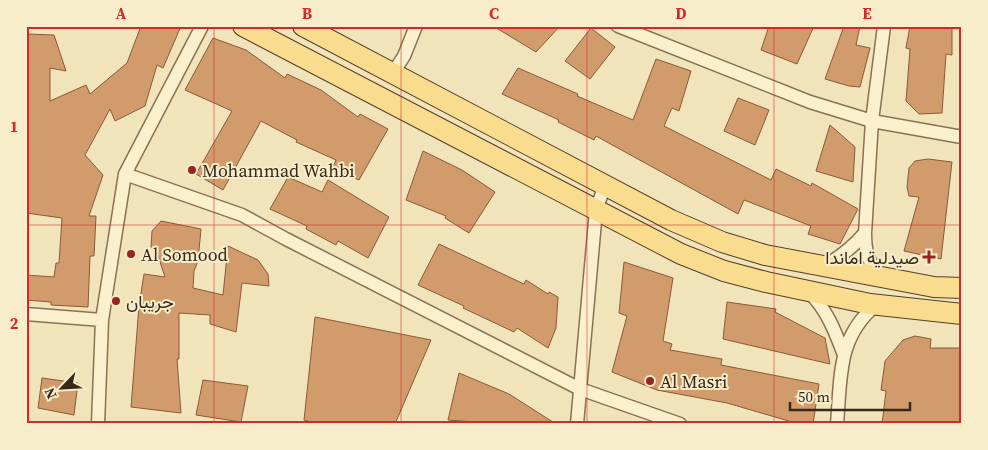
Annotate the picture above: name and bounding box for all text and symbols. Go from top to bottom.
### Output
text: A [116,2,127,24]
text: B [302,2,313,24]
text: C [489,2,499,24]
text: D [675,2,687,24]
text: E [862,2,872,24]
text: 1 [10,115,18,137]
place label: Mohammad Wahbi [202,158,355,183]
marker: Mohammad Wahbi [186,164,198,176]
place label: Al Somood [141,242,228,267]
place label: صيدلية اماندا [825,245,919,270]
marker: Al Somood [125,248,137,260]
marker: صيدلية اماندا [923,251,935,263]
place label: جريبان [126,289,174,314]
marker: جريبان [110,295,122,307]
text: 2 [10,312,19,334]
north arrow [38,362,88,412]
place label: Al Masri [660,369,727,394]
marker: Al Masri [644,375,656,387]
scale bar [790,380,910,412]
text: N [39,385,61,402]
text: 50 m [798,386,830,407]

